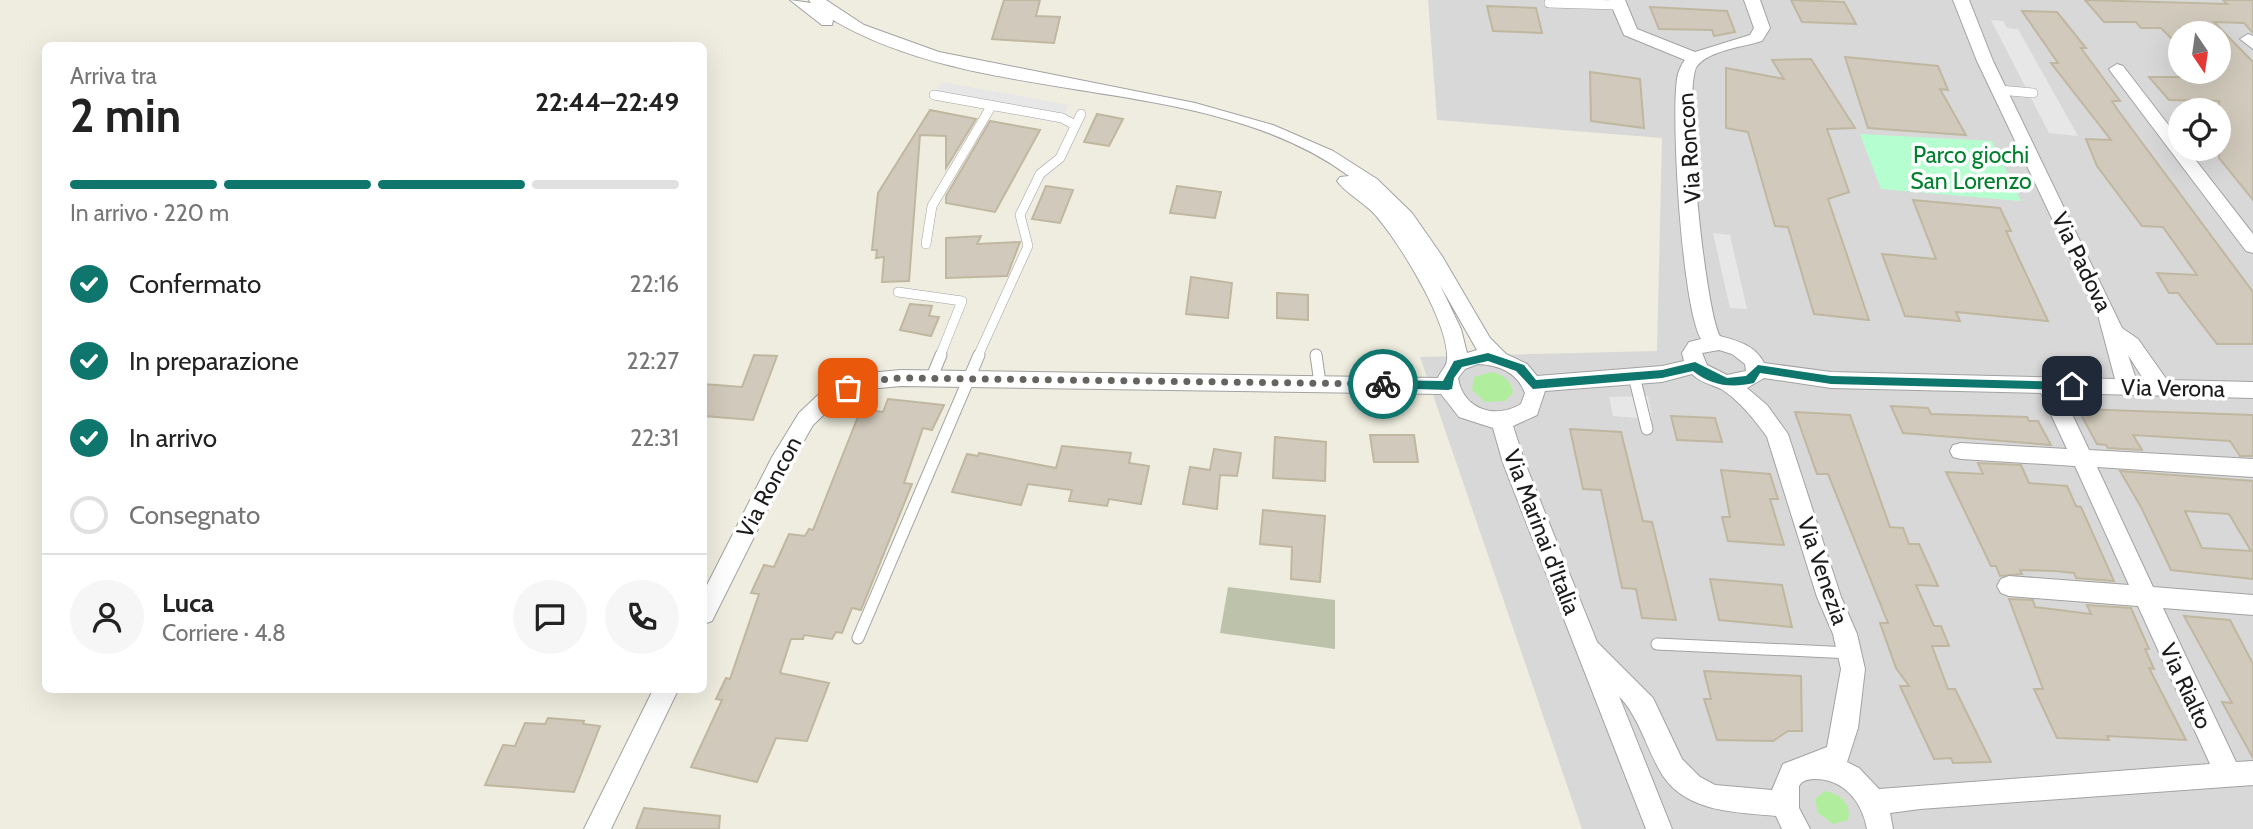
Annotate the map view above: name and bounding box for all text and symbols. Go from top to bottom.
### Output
north arrow [2168,21,2231,84]
map controls [2168,21,2231,161]
text: Arriva tra [70,62,157,90]
text: 22:44–22:49 [535,86,679,118]
text: 2 min [70,88,181,144]
street label: Via Roncon [1671,92,1707,204]
button: locate [2168,98,2231,161]
park label: Parco giochi San Lorenzo [1910,141,2032,195]
text: In arrivo · 220 m [70,199,229,227]
street label: Via Padova [2046,208,2118,316]
icon: check [70,265,108,303]
text: Confermato [129,268,261,300]
text: 22:16 [630,270,679,298]
icon: check [70,342,108,380]
text: In preparazione [129,345,299,377]
text: 22:27 [626,347,679,375]
courier [1348,349,1418,419]
pin [2042,356,2102,416]
pin [818,358,878,418]
icon: bike [1364,365,1402,403]
icon: home [2053,367,2091,405]
icon: bag [829,369,867,407]
street label: Via Verona [2121,373,2225,403]
icon: check [70,419,108,457]
text: In arrivo [129,422,217,454]
text: 22:31 [630,424,679,452]
street label: Via Roncon [731,431,807,543]
street label: Via Marinai d'Italia [1498,446,1586,618]
text: Consegnato [129,499,260,531]
street label: Via Venezia [1792,514,1854,628]
button: person [70,580,144,654]
button: chat [513,580,587,654]
button: phone [605,580,679,654]
text: Luca [162,587,214,619]
text: Corriere · 4.8 [162,619,286,647]
street label: Via Rialto [2154,639,2218,733]

